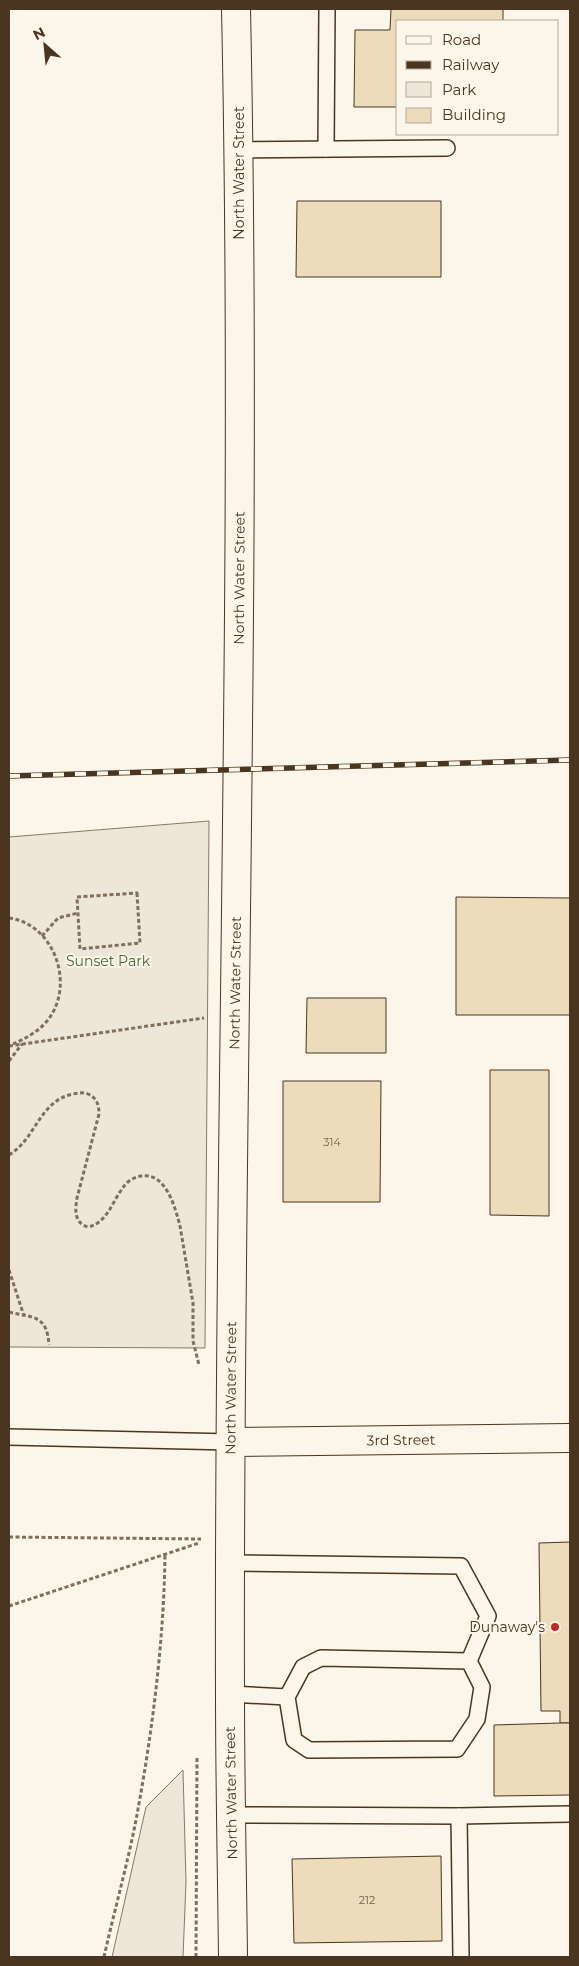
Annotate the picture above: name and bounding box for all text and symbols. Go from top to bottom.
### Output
north arrow [20,20,70,70]
legend [396,20,559,135]
text: N [30,23,48,44]
text: Road [442,30,481,49]
text: Railway [442,55,500,74]
text: Park [442,80,476,99]
text: Building [442,105,506,124]
street label: North Water Street [230,106,248,240]
street label: North Water Street [230,511,249,645]
street label: North Water Street [225,916,245,1050]
park label: Sunset Park [66,952,151,970]
house number: 314 [323,1135,341,1149]
street label: North Water Street [221,1321,240,1455]
street label: 3rd Street [366,1431,436,1449]
place label: Dunaway's [469,1618,545,1636]
marker: Dunaway's [549,1621,561,1633]
street label: North Water Street [221,1726,241,1860]
house number: 212 [359,1893,375,1907]

